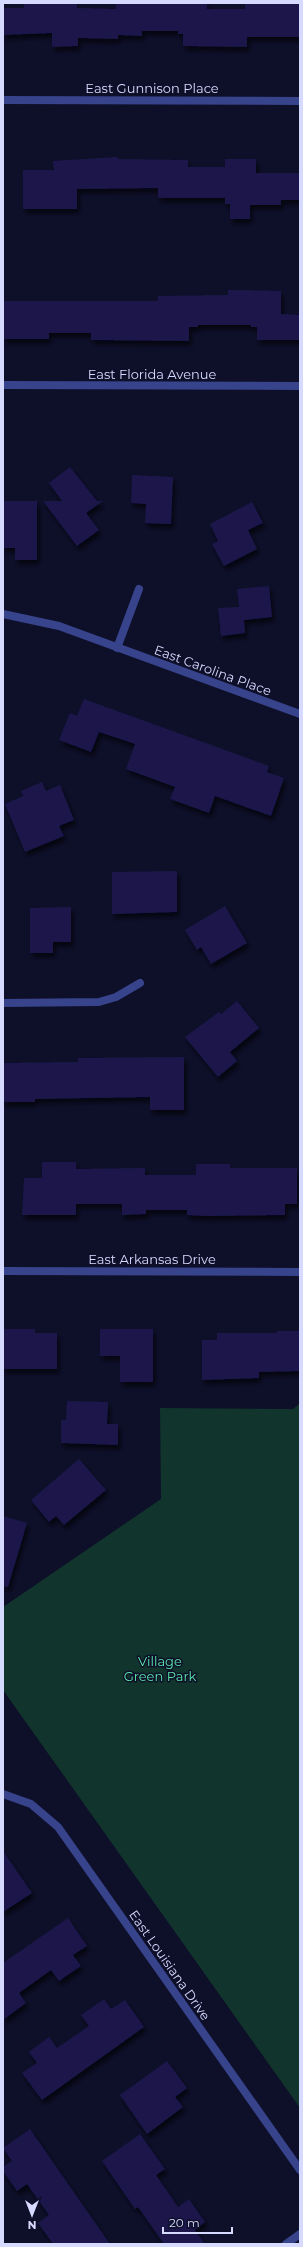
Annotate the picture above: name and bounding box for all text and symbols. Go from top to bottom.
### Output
street label: East Gunnison Place [85,80,219,96]
street label: East Florida Avenue [88,366,217,382]
street label: East Carolina Place [152,641,274,699]
street label: East Arkansas Drive [88,1251,216,1267]
park label: Village Green Park [124,1653,197,1684]
street label: East Louisiana Drive [126,1907,214,2023]
north arrow [12,2195,52,2235]
scale bar [163,2209,232,2235]
text: 20 m [169,2215,200,2230]
text: N [28,2218,36,2232]

